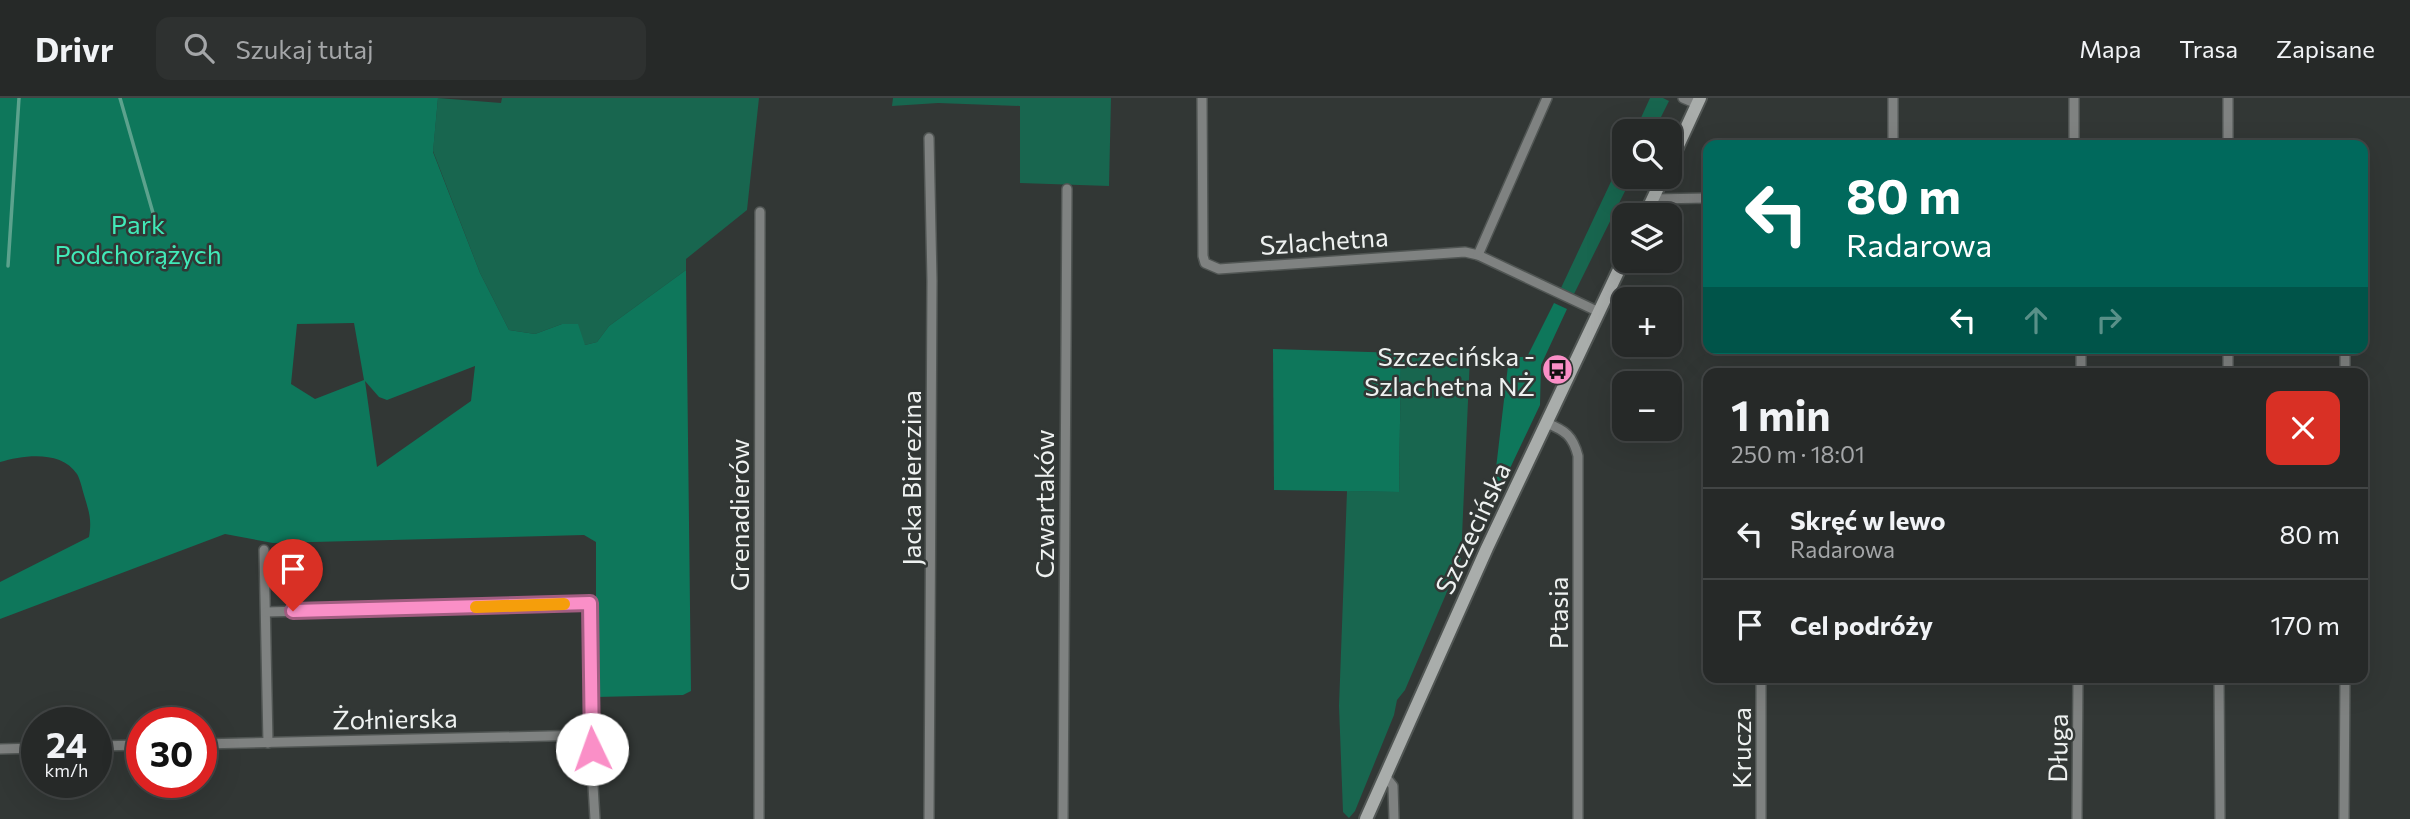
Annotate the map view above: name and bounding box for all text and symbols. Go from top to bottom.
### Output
search box [156,17,646,80]
text: Drivr [35,28,114,69]
icon: search [180,29,218,67]
text: Szukaj tutaj [236,33,374,64]
text: Mapa [2079,34,2141,63]
text: Trasa [2179,34,2238,63]
text: Zapisane [2276,34,2375,63]
map controls [1612,119,1682,441]
button: search [1612,119,1682,189]
text: 80 m [1846,164,1961,224]
icon: left [1731,168,1822,259]
button: layers [1612,203,1682,273]
park label: Park Podchorążych [54,208,222,269]
street label: Szlachetna [1259,220,1389,260]
text: Radarowa [1846,224,1992,264]
button: + [1612,287,1682,357]
icon: left [1944,301,1982,339]
icon: ahead [2017,301,2055,339]
icon: right [2090,301,2128,339]
place label: Szczecińska - Szlachetna NŻ [1364,340,1535,401]
bus stop icon: Szczecińska - Szlachetna NŻ [1541,353,1575,387]
button: − [1612,371,1682,441]
text: 1 min [1731,388,1831,440]
street label: Jacka Bierezina [895,390,926,566]
button: close [2266,391,2340,465]
street label: Czwartaków [1028,429,1059,578]
street label: Grenadierów [723,439,754,591]
text: 250 m · 18:01 [1731,440,1865,468]
street label: Szczecińska [1428,457,1516,599]
text: Skręć w lewo [1790,504,1946,535]
icon: left [1731,515,1769,553]
text: 80 m [2280,518,2340,549]
text: Radarowa [1790,535,1895,563]
pin [263,539,323,611]
icon: arrive [274,550,312,588]
street label: Ptasia [1542,577,1573,649]
icon: arrive [1731,606,1769,644]
text: Cel podróży [1790,609,1933,640]
text: 170 m [2271,609,2340,640]
street label: Żołnierska [332,701,458,735]
speed limit sign: 30 [126,707,217,798]
street label: Krucza [1725,707,1756,789]
position arrow [555,712,629,786]
street label: Długa [2041,713,2073,783]
text: 24 [46,722,87,765]
text: km/h [45,759,88,781]

